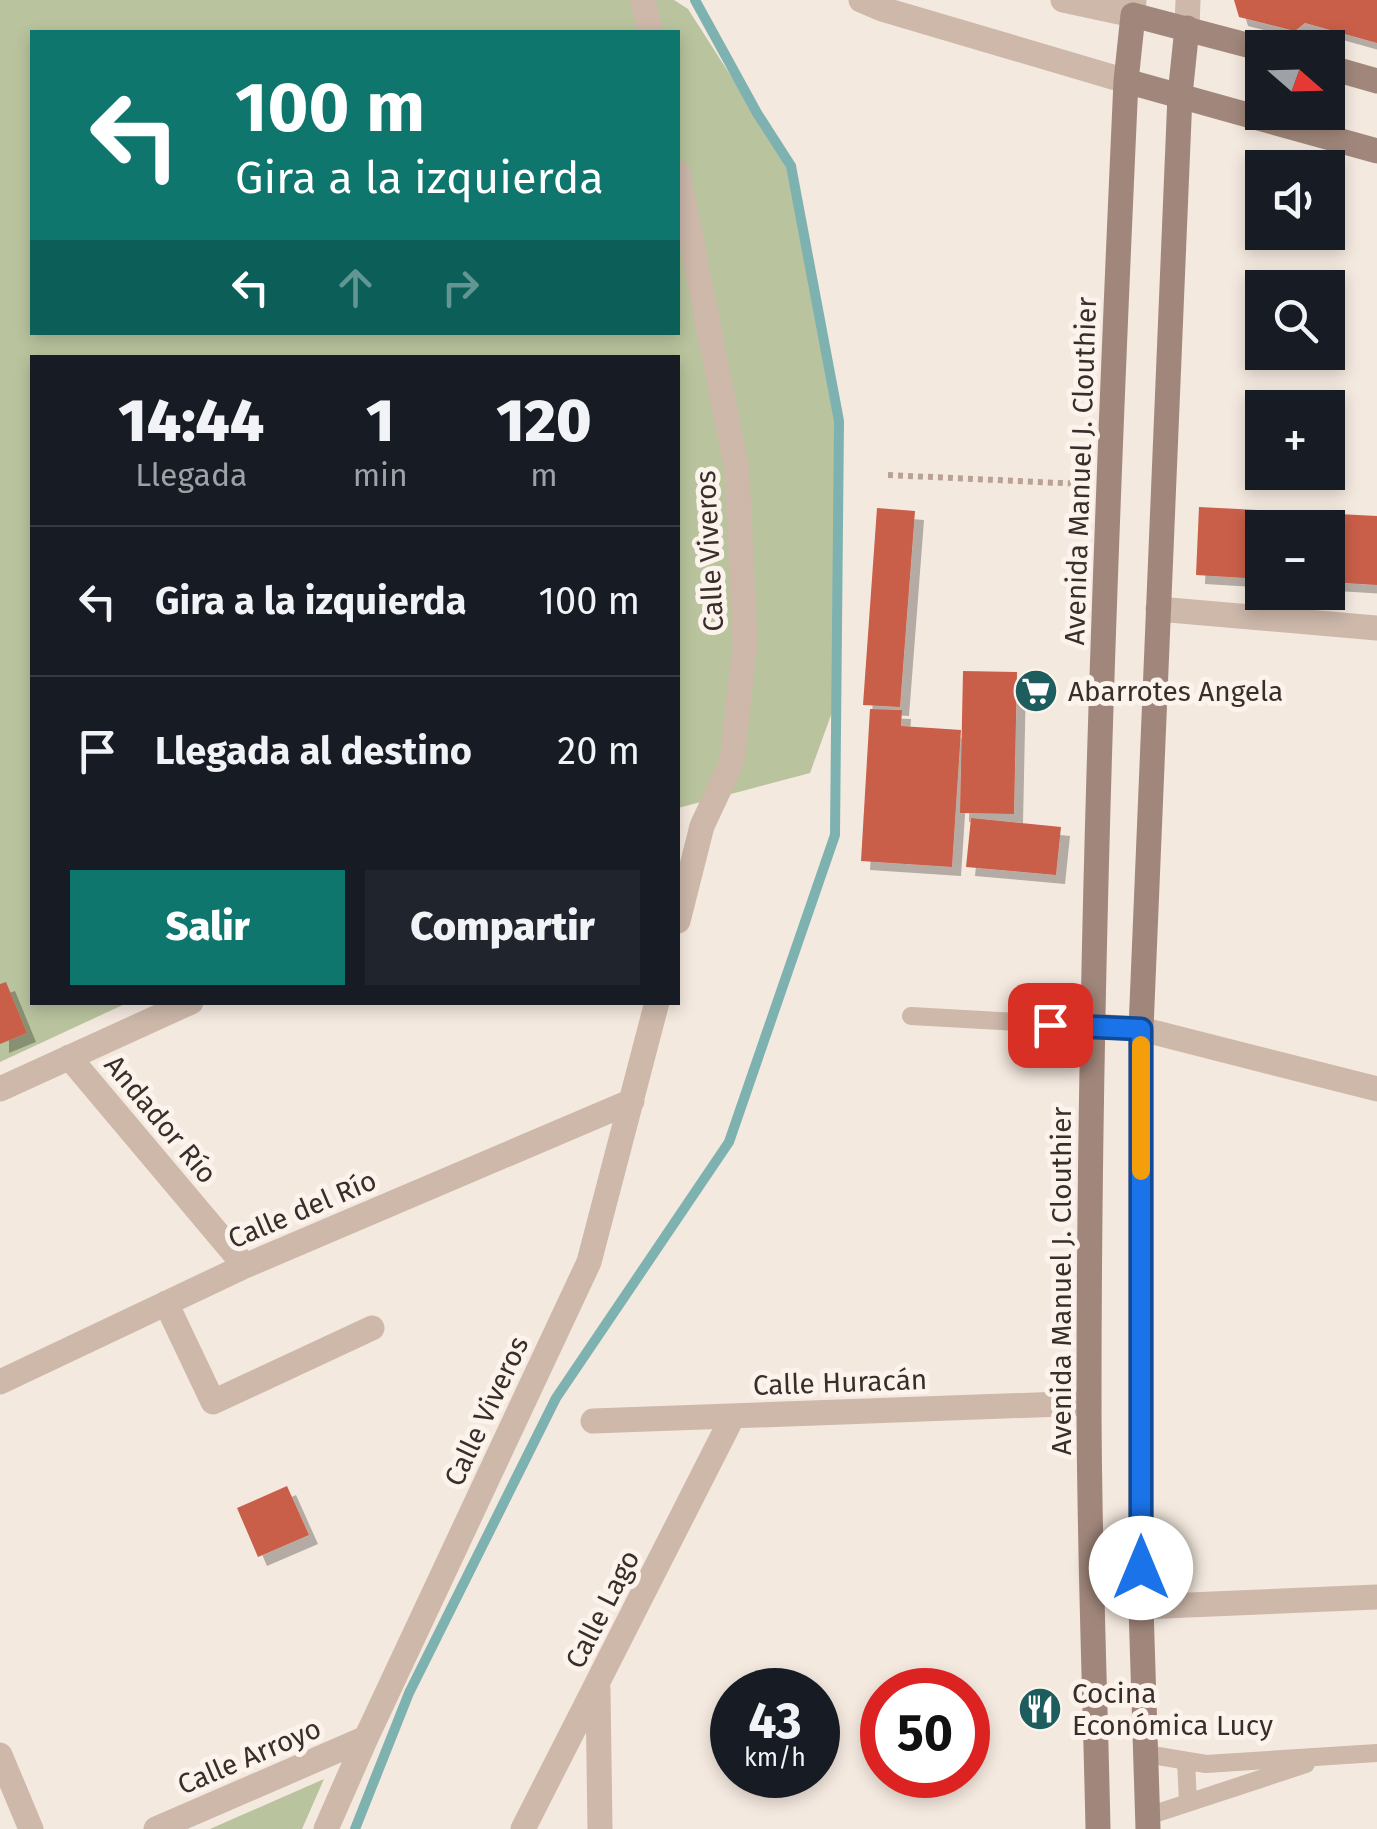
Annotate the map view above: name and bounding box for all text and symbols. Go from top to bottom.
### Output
north arrow [1245,30,1345,130]
map controls [1245,30,1345,610]
text: 100 m [235,66,425,150]
icon: left [70,70,200,200]
button: sound [1245,150,1345,250]
text: Gira a la izquierda [235,151,604,205]
icon: left [223,260,278,315]
icon: ahead [328,260,383,315]
icon: right [433,260,488,315]
button: search [1245,270,1345,370]
street label: Avenida Manuel J. Clouthier [1058,296,1103,646]
text: 14:44 [118,385,264,457]
text: 1 [366,385,394,457]
text: 120 [496,385,592,457]
button: + [1245,390,1345,490]
text: Llegada [135,456,247,494]
text: min [353,456,408,494]
text: m [530,456,558,494]
street label: Calle Viveros [689,470,730,632]
button: − [1245,510,1345,610]
icon: left [70,574,125,629]
text: Gira a la izquierda [155,578,467,624]
text: 100 m [539,578,640,624]
supermarket icon: Abarrotes Angela [1013,668,1059,714]
place label: Abarrotes Angela [1068,675,1283,708]
icon: arrive [70,724,125,779]
text: Llegada al destino [155,728,472,774]
text: 20 m [557,728,640,774]
button: Salir [70,870,345,985]
button: Compartir [365,870,640,985]
pin [1008,983,1093,1068]
icon: arrive [1023,998,1078,1053]
street label: Andador Río [98,1049,224,1190]
street label: Avenida Manuel J. Clouthier [1045,1107,1078,1455]
street label: Calle del Río [223,1163,381,1256]
street label: Calle Viveros [437,1331,535,1491]
street label: Calle Huracán [752,1363,928,1402]
position arrow [1089,1516,1193,1620]
street label: Calle Lago [559,1545,646,1674]
speed limit sign: 50 [860,1668,990,1798]
place label: Cocina Económica Lucy [1072,1677,1273,1742]
restaurant icon: Cocina Económica Lucy [1017,1686,1063,1732]
text: 43 [748,1691,802,1751]
street label: Calle Arroyo [173,1712,326,1801]
text: km/h [744,1743,806,1773]

